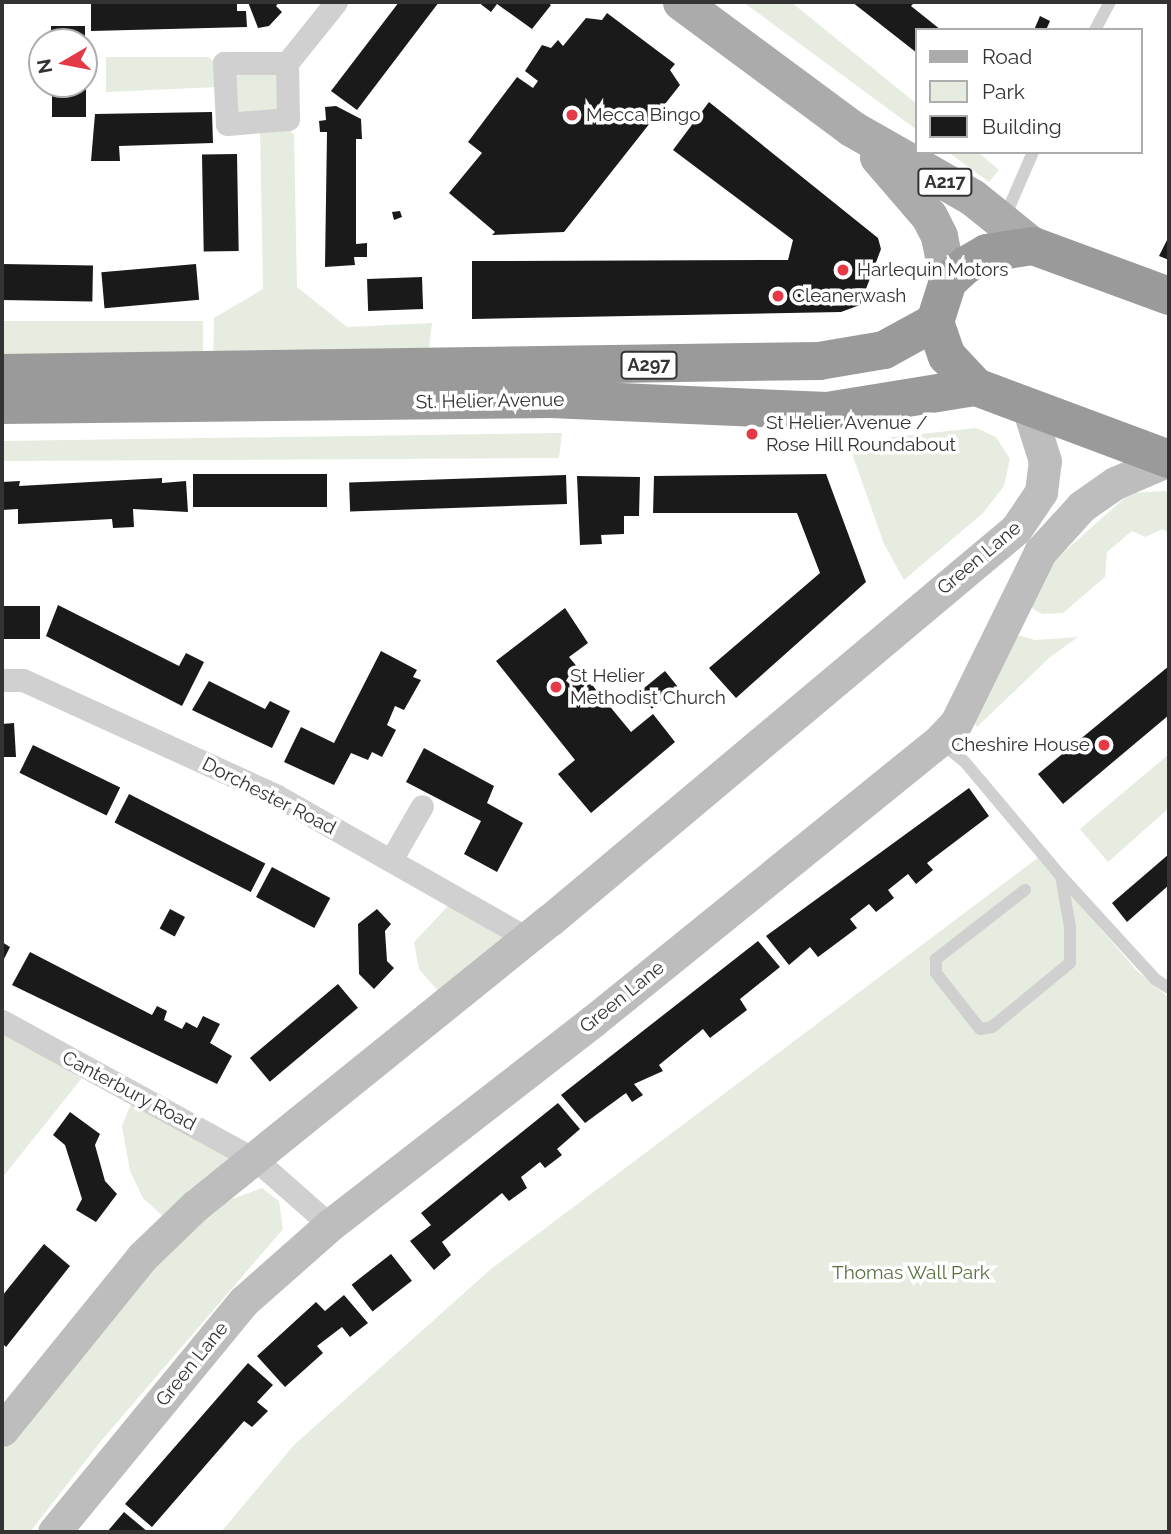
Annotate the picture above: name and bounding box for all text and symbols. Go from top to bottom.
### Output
north arrow [28,28,98,98]
legend [916,28,1143,154]
text: Road [982,44,1032,69]
text: N [32,57,56,75]
text: Park [982,79,1025,104]
place label: Mecca Bingo [586,104,701,126]
marker: Mecca Bingo [564,107,580,123]
text: Building [982,114,1062,139]
road number: A217 [917,168,973,196]
place label: Harlequin Motors [857,259,1008,281]
marker: Harlequin Motors [835,262,851,278]
place label: Cleanerwash [792,285,906,307]
marker: Cleanerwash [770,288,786,304]
road number: A297 [619,351,679,380]
street label: St. Helier Avenue [415,388,565,414]
place label: St Helier Avenue / Rose Hill Roundabout [766,412,957,456]
marker: St Helier Avenue / Rose Hill Roundabout [744,426,760,442]
street label: Green Lane [933,517,1025,599]
place label: St Helier Methodist Church [570,665,726,709]
marker: St Helier Methodist Church [548,679,564,695]
place label: Cheshire House [951,734,1090,756]
marker: Cheshire House [1096,737,1112,753]
street label: Dorchester Road [198,752,340,840]
street label: Green Lane [575,956,669,1038]
street label: Canterbury Road [58,1046,200,1136]
park label: Thomas Wall Park [831,1262,991,1284]
street label: Green Lane [151,1317,233,1411]

